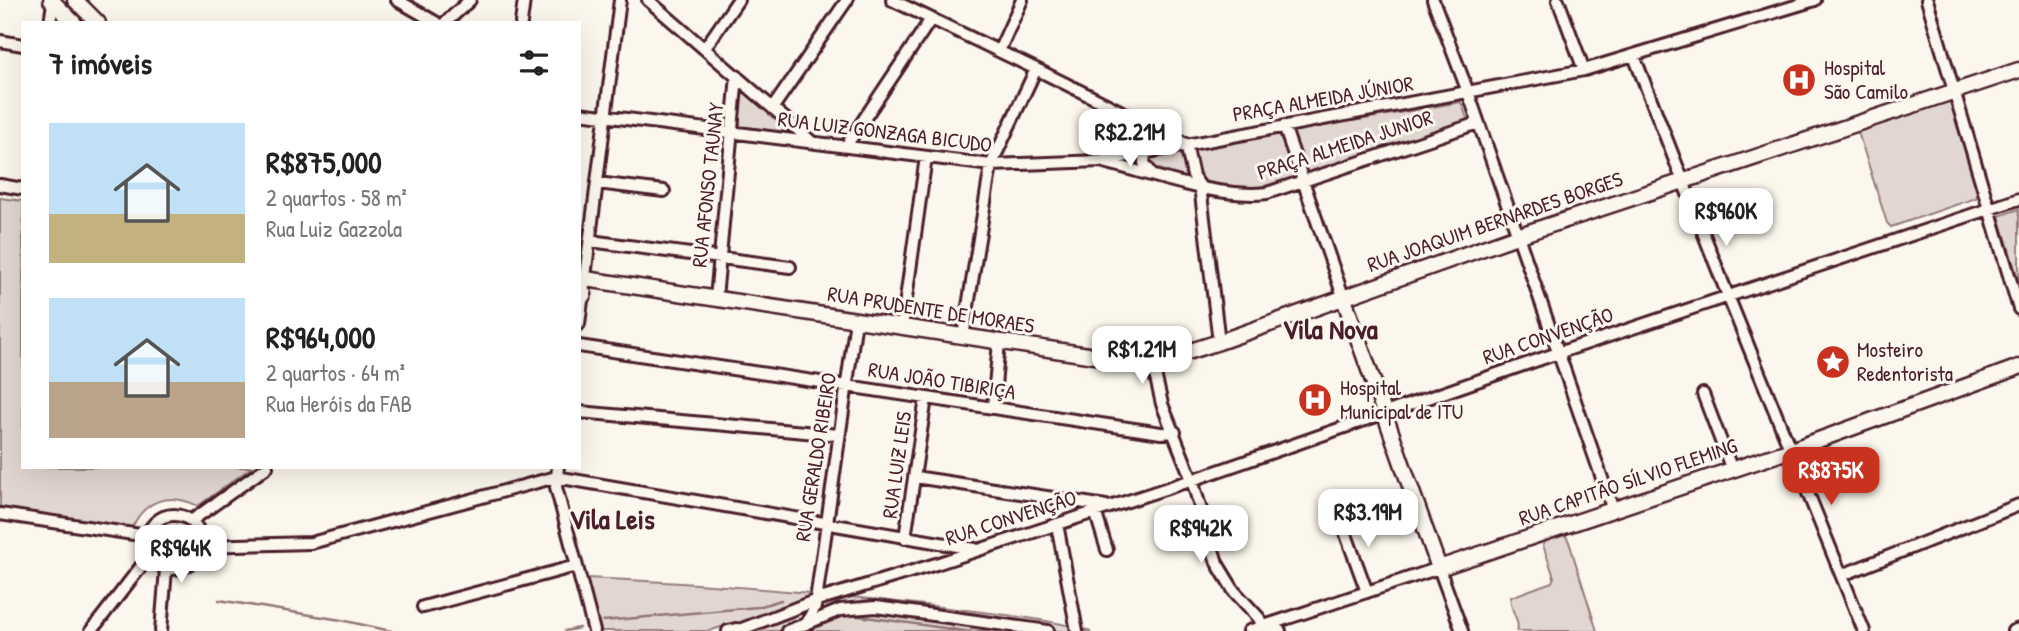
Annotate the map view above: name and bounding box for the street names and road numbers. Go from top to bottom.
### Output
street label: PRAÇA ALMEIDA JÚNIOR [1230,68,1416,129]
street label: RUA AFONSO TAUNAY [684,100,731,269]
street label: PRAÇA ALMEIDA JUNIOR [1253,102,1436,187]
street label: RUA LUIZ GONZAGA BICUDO [776,104,994,159]
street label: RUA JOAQUIM BERNARDES BORGES [1363,164,1627,279]
street label: RUA PRUDENTE DE MORAES [826,279,1037,340]
street label: RUA CONVENÇÃO [1479,300,1617,371]
street label: RUA JOÃO TIBIRIÇA [866,355,1018,406]
street label: RUA GERALDO RIBEIRO [788,371,843,543]
street label: RUA LUIZ LEIS [875,409,918,520]
street label: RUA CAPITÃO SÍLVIO FLEMING [1515,431,1741,532]
street label: RUA CONVENÇÃO [942,483,1080,552]

